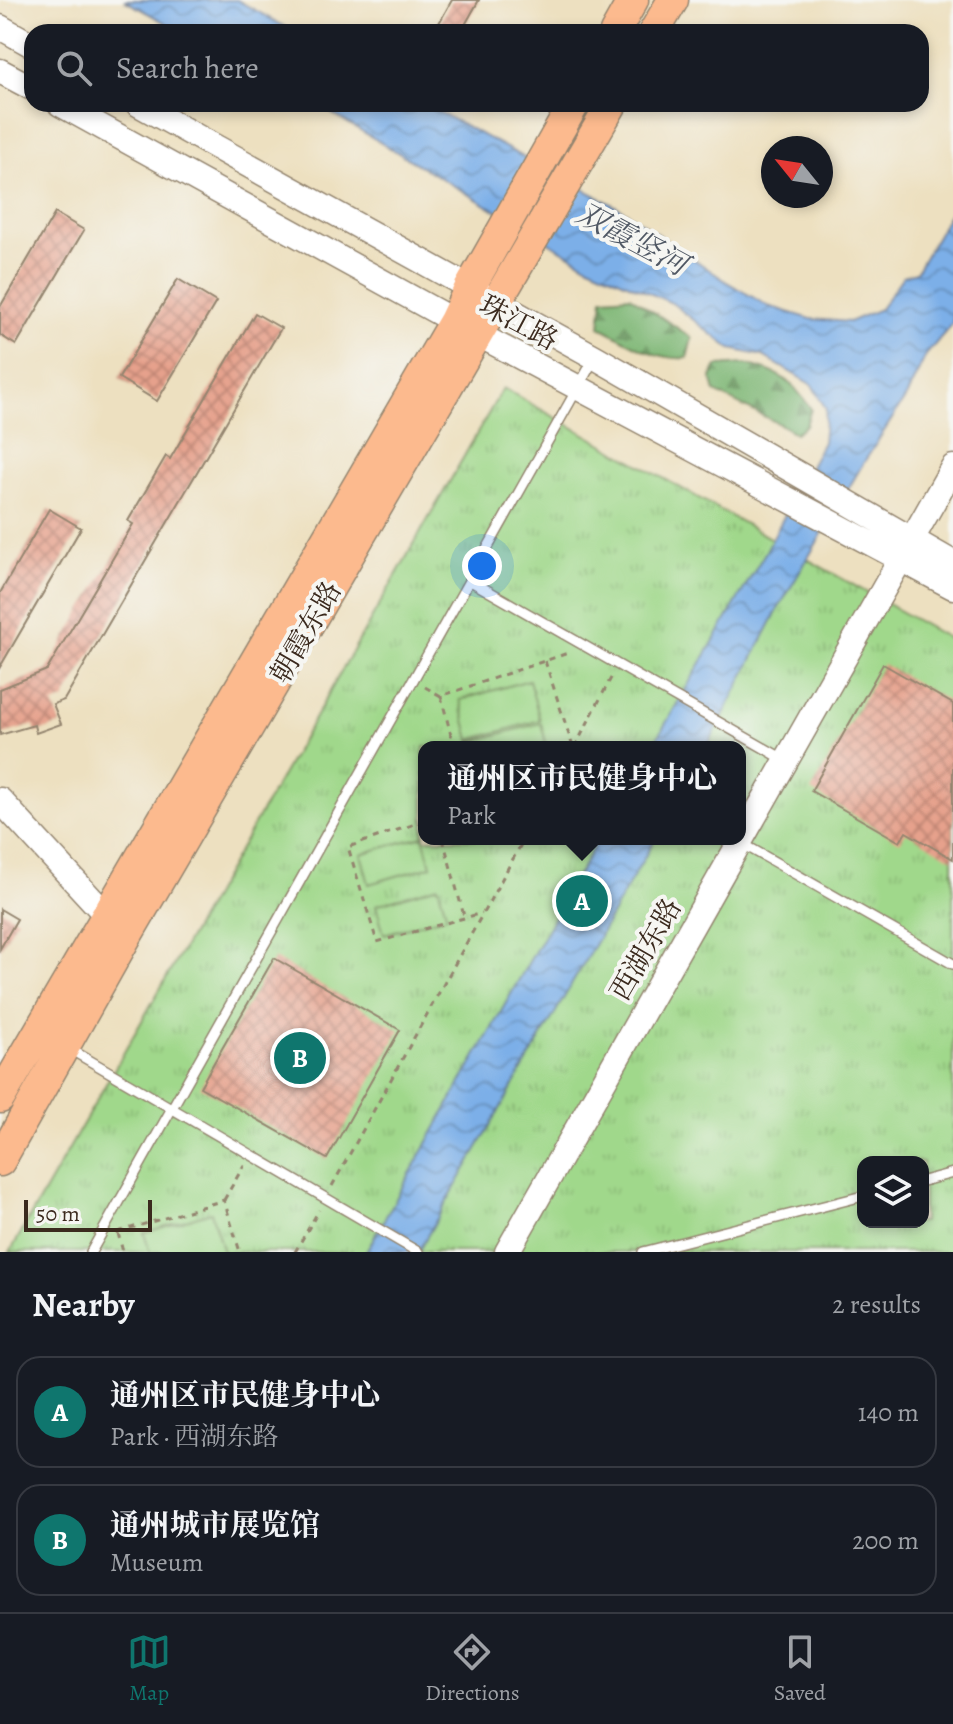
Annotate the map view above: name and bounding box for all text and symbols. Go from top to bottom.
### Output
search box [24,24,929,112]
icon: search [52,46,96,90]
text: Search here [116,48,259,88]
north arrow [761,136,833,208]
water label: 双霞竖河 [570,193,699,287]
street label: 珠江路 [473,286,565,359]
your location [462,546,502,586]
street label: 朝霞东路 [261,574,350,691]
popup [418,741,746,845]
text: 通州区市民健身中心 [447,758,717,798]
text: Park [447,798,496,833]
pin: A [556,871,608,931]
street label: 西湖东路 [601,891,690,1008]
pin: B [274,1028,326,1088]
map controls [857,1156,929,1228]
button: layers [857,1156,929,1228]
scale bar [24,1196,152,1232]
text: 50 m [36,1199,80,1229]
text: Nearby [32,1281,135,1328]
text: 2 results [832,1287,921,1322]
text: 通州区市民健身中心 [110,1375,380,1415]
text: A [52,1395,68,1430]
text: 140 m [858,1395,919,1430]
text: Park · 西湖东路 [110,1419,278,1454]
text: 通州城市展览馆 [110,1505,320,1545]
text: B [52,1523,68,1558]
text: 200 m [852,1523,919,1558]
text: Museum [110,1545,203,1580]
tab: Map [127,1630,171,1708]
tab: Directions [425,1630,520,1708]
tab: Saved [774,1630,826,1708]

